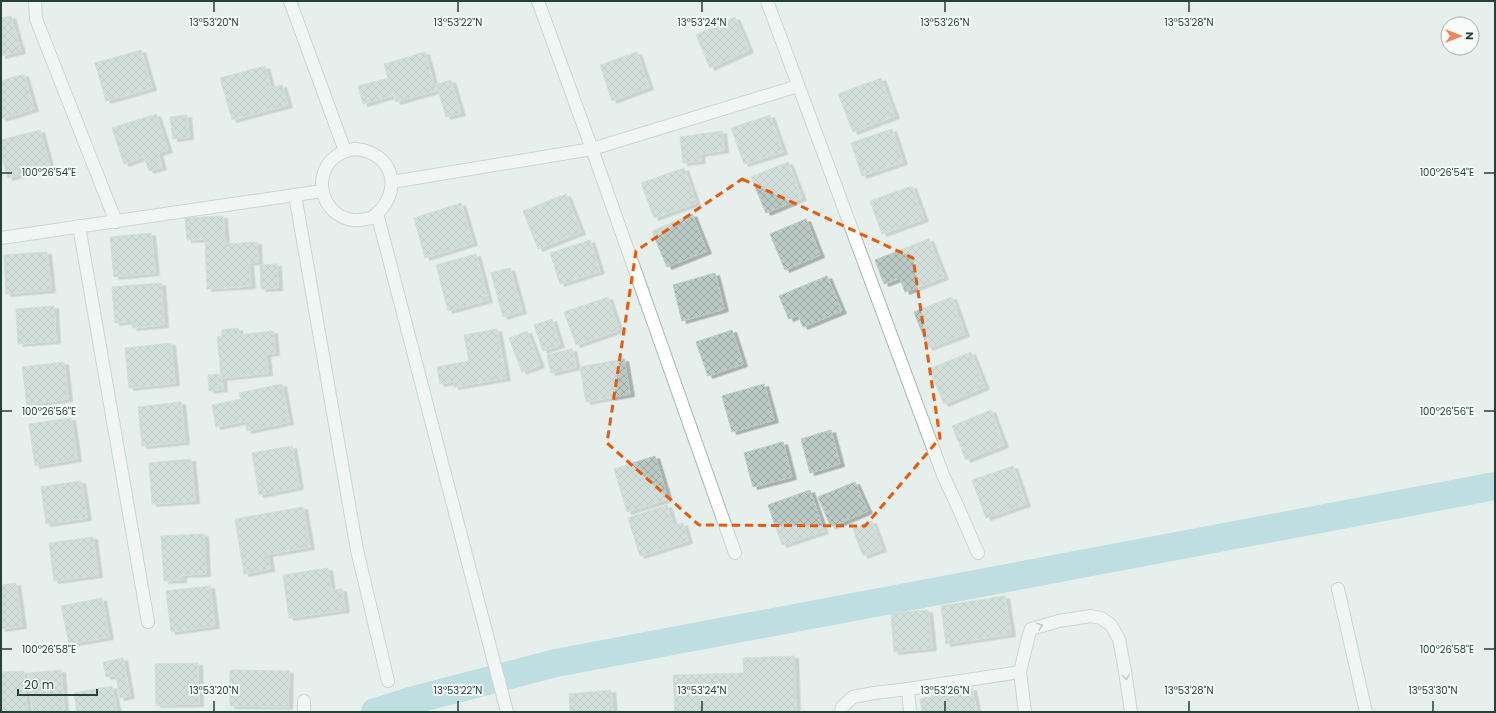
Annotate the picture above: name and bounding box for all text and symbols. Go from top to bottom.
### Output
text: 13°53'20"N [190,15,238,30]
text: 13°53'22"N [434,15,482,30]
text: 13°53'24"N [678,15,726,30]
text: 13°53'26"N [921,15,970,30]
text: 13°53'28"N [1165,15,1213,30]
north arrow [1440,16,1480,56]
text: N [1462,32,1478,40]
text: 100°26'54"E [22,165,76,180]
text: 100°26'54"E [1420,165,1474,180]
text: 100°26'56"E [22,404,76,419]
text: 100°26'56"E [1420,404,1474,419]
one-way arrow [1036,623,1043,631]
text: 100°26'58"E [22,642,76,657]
text: 100°26'58"E [1420,642,1474,657]
scale bar [18,671,97,697]
one-way arrow [1121,674,1130,680]
text: 20 m [24,676,54,693]
text: 13°53'20"N [190,683,238,698]
text: 13°53'22"N [434,683,482,698]
text: 13°53'24"N [678,683,726,698]
text: 13°53'26"N [921,683,970,698]
text: 13°53'28"N [1165,683,1213,698]
text: 13°53'30"N [1408,683,1458,698]

